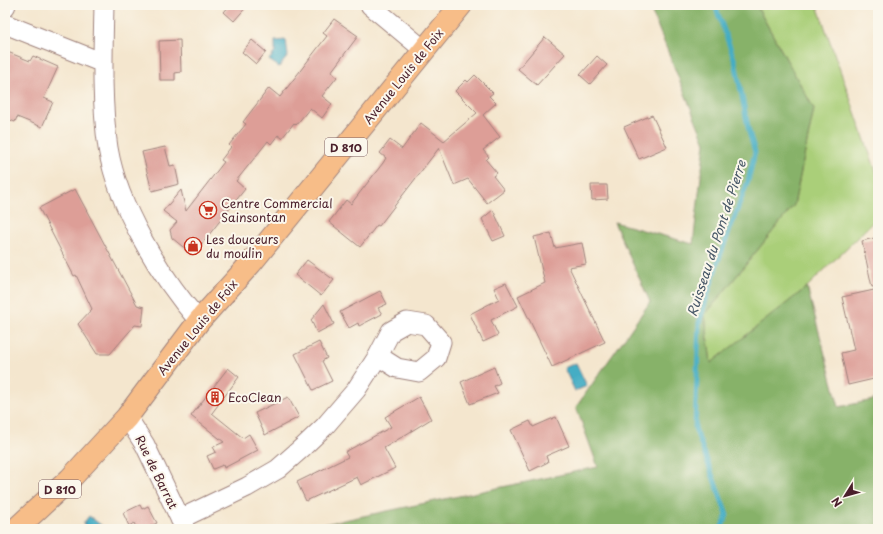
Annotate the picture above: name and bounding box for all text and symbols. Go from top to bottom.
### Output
street label: Avenue Louis de Foix [359,24,447,128]
road number: D 810 [325,138,367,156]
water label: Ruisseau du Pont de Pierre [682,157,751,318]
place label: Centre Commercial Sainsontan [221,194,333,226]
supermarket icon: Centre Commercial Sainsontan [198,200,218,220]
place label: Les douceurs du moulin [206,230,279,262]
shop icon: Les douceurs du moulin [183,236,203,256]
street label: Avenue Louis de Foix [153,275,241,379]
building icon: EcoClean [205,387,225,407]
place label: EcoClean [228,388,281,406]
street label: Rue de Barrat [131,432,183,512]
north arrow [825,476,865,516]
road number: D 810 [39,480,81,498]
text: N [827,493,846,511]

